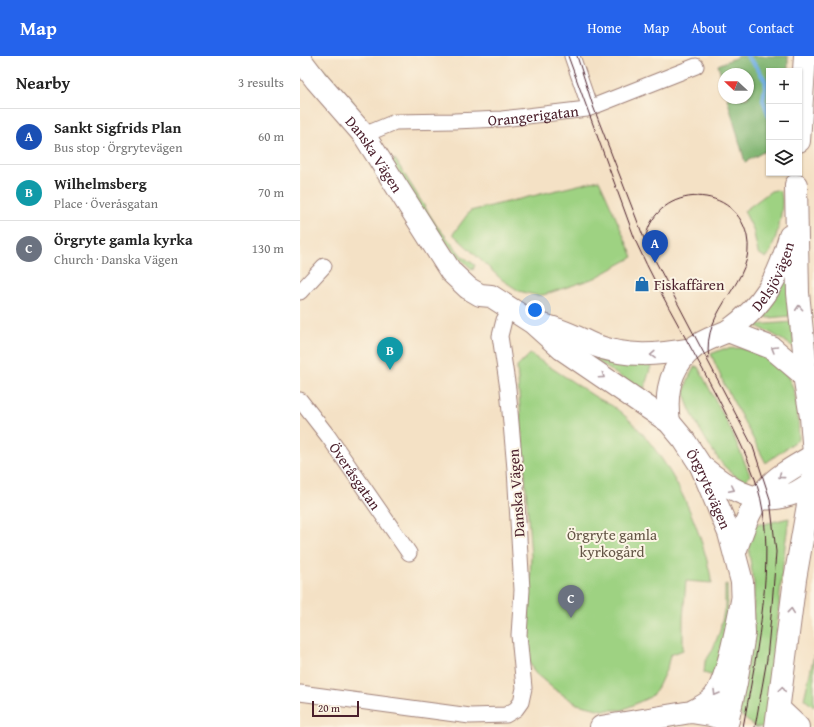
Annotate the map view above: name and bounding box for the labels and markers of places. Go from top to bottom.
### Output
pin: A [642,230,668,263]
place label: Fiskaffären [654,274,725,295]
shop icon: Fiskaffären [633,275,651,293]
pin: B [377,337,403,370]
pin: C [558,585,584,618]

